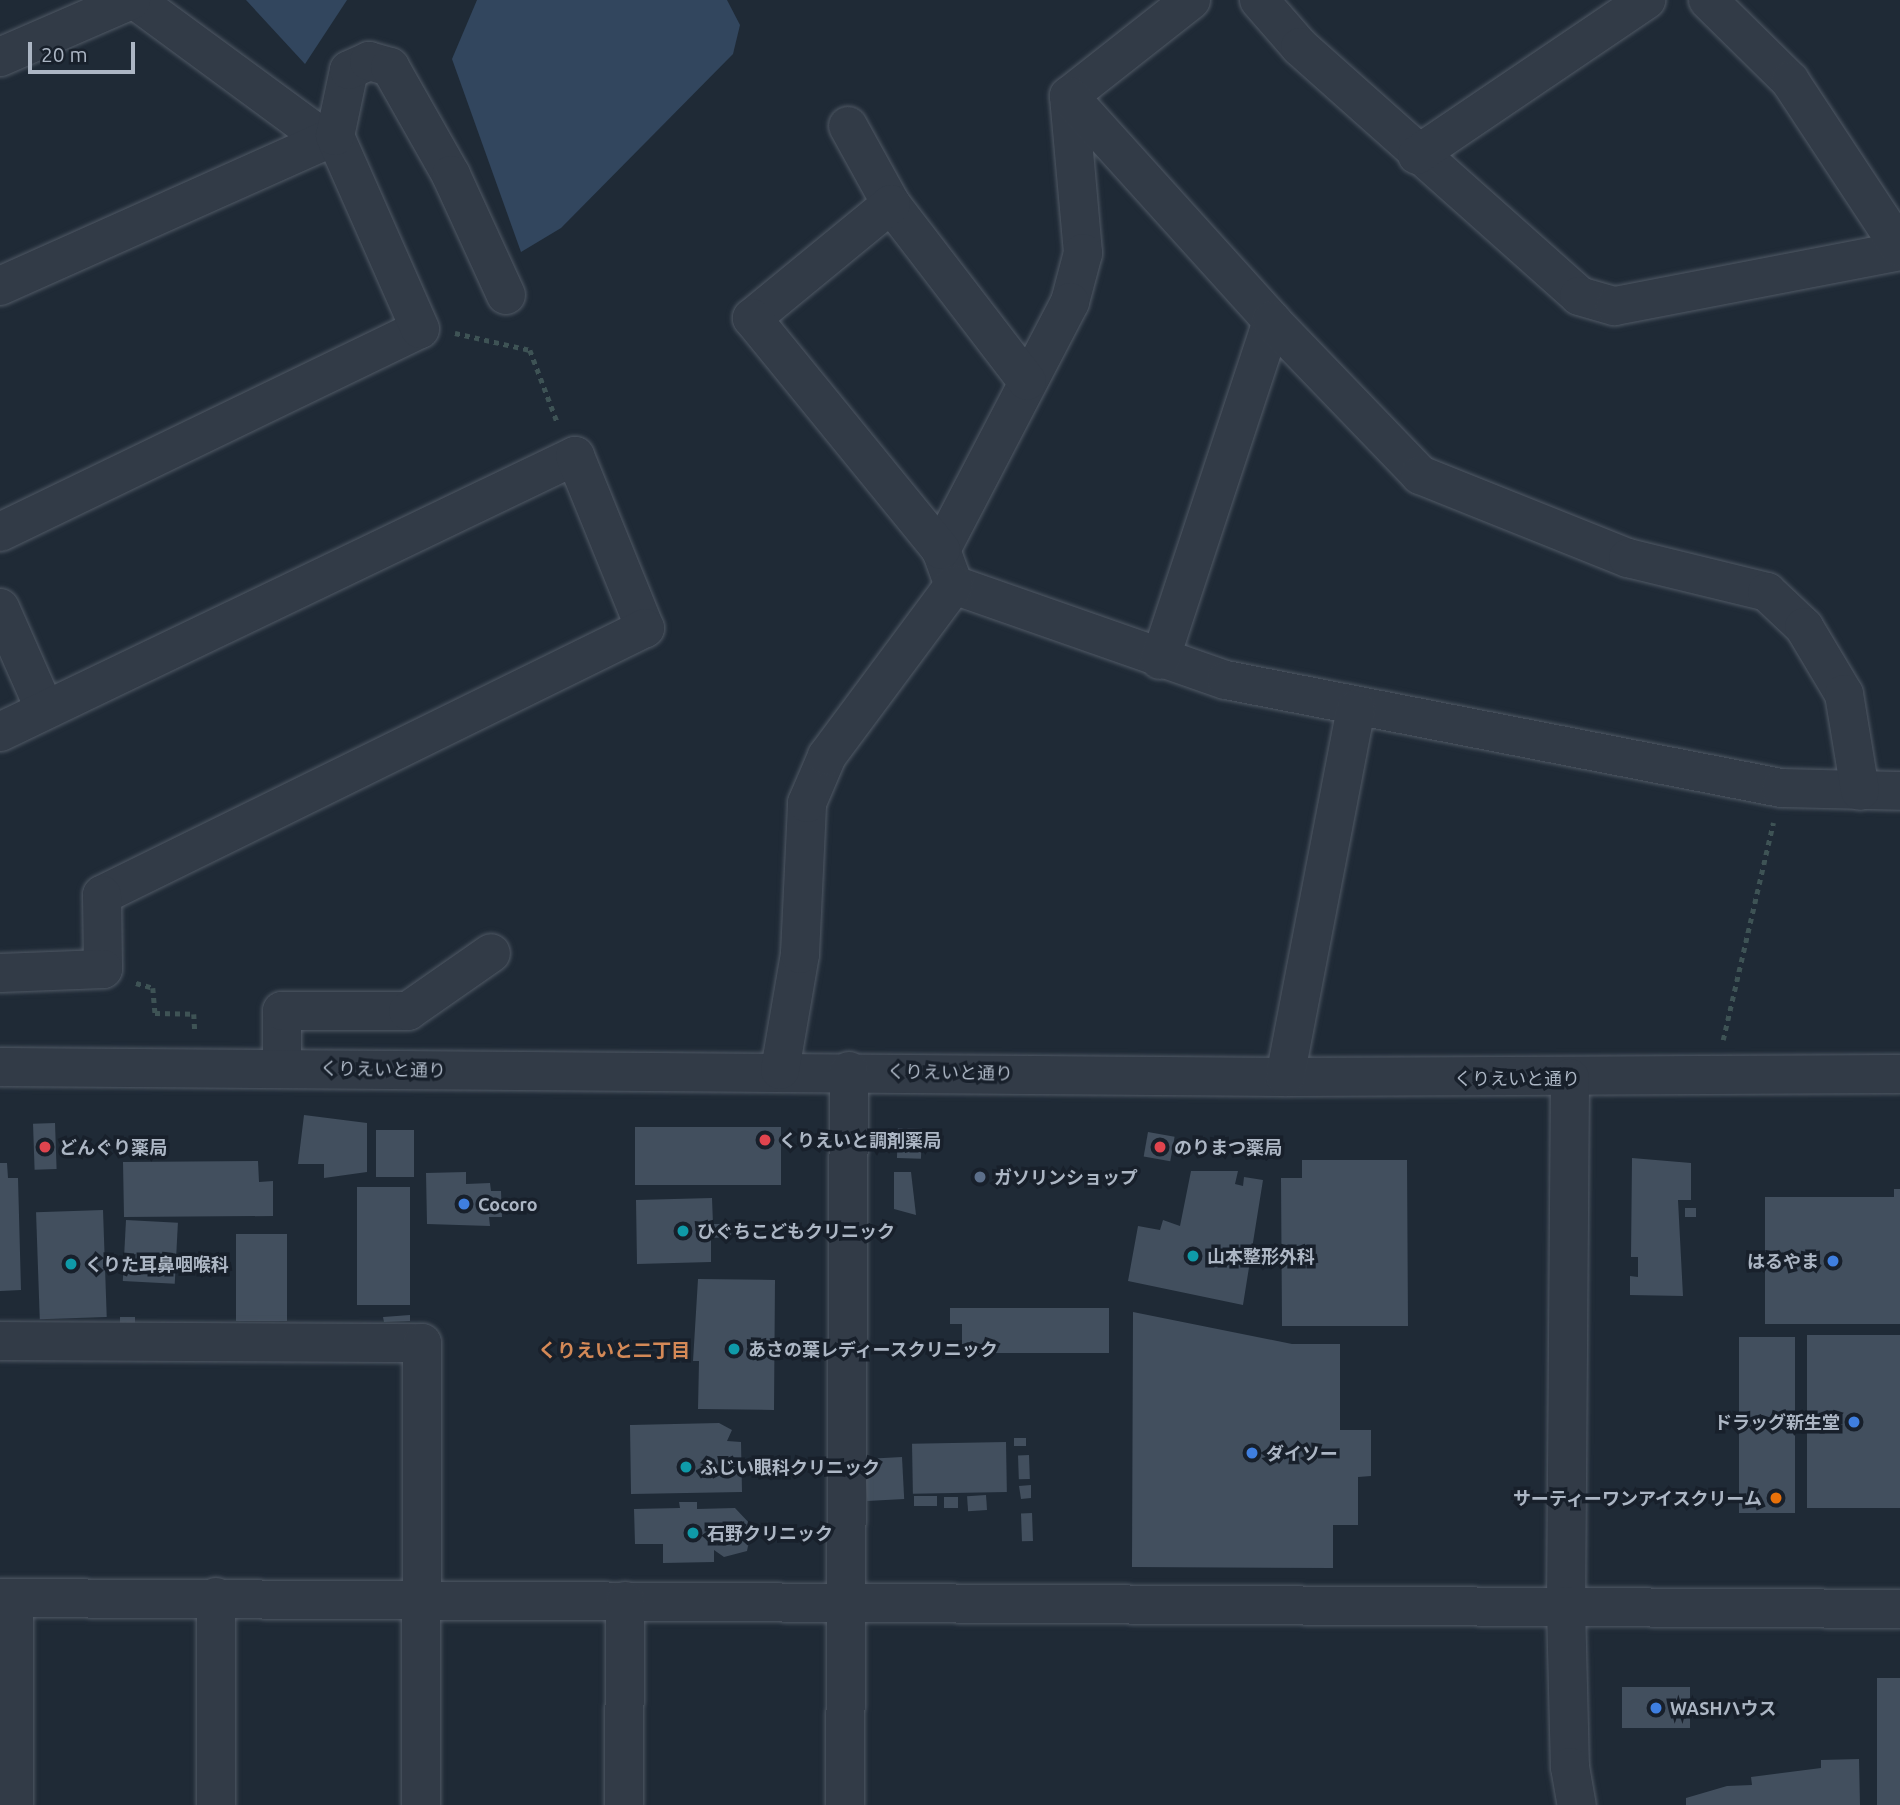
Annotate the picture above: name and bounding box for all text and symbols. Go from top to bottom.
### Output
scale bar [32,28,138,72]
text: 20 m [41,42,88,66]
street label: くりえいと通り [320,1057,446,1081]
street label: くりえいと通り [887,1060,1013,1084]
street label: くりえいと通り [1454,1067,1580,1089]
place label: くりえいと調剤薬局 [779,1129,941,1151]
marker: くりえいと調剤薬局 [757,1132,773,1148]
place label: どんぐり薬局 [59,1136,167,1158]
place label: のりまつ薬局 [1174,1136,1282,1158]
marker: どんぐり薬局 [37,1139,53,1155]
marker: のりまつ薬局 [1152,1139,1168,1155]
place label: ガソリンショップ [994,1166,1138,1188]
marker: ガソリンショップ [972,1169,988,1185]
place label: Cocoro [478,1193,538,1215]
marker: Cocoro [456,1196,472,1212]
place label: ひぐちこどもクリニック [697,1220,895,1242]
marker: ひぐちこどもクリニック [675,1223,691,1239]
place label: 山本整形外科 [1207,1245,1315,1267]
marker: 山本整形外科 [1185,1248,1201,1264]
place label: はるやま [1747,1250,1819,1272]
place label: くりた耳鼻咽喉科 [85,1253,229,1275]
marker: はるやま [1825,1253,1841,1269]
marker: くりた耳鼻咽喉科 [63,1256,79,1272]
place label: あさの葉レディースクリニック [748,1338,1000,1360]
district label: くりえいと二丁目 [538,1340,690,1362]
marker: あさの葉レディースクリニック [726,1341,742,1357]
place label: ドラッグ新生堂 [1714,1411,1840,1433]
marker: ドラッグ新生堂 [1846,1414,1862,1430]
place label: ダイソー [1266,1442,1338,1464]
marker: ダイソー [1244,1445,1260,1461]
place label: ふじい眼科クリニック [700,1456,880,1478]
marker: ふじい眼科クリニック [678,1459,694,1475]
place label: サーティーワンアイスクリーム [1510,1487,1762,1509]
marker: サーティーワンアイスクリーム [1768,1490,1784,1506]
place label: 石野クリニック [707,1522,833,1544]
marker: 石野クリニック [685,1525,701,1541]
place label: WASHハウス [1670,1697,1777,1719]
marker: WASHハウス [1648,1700,1664,1716]

